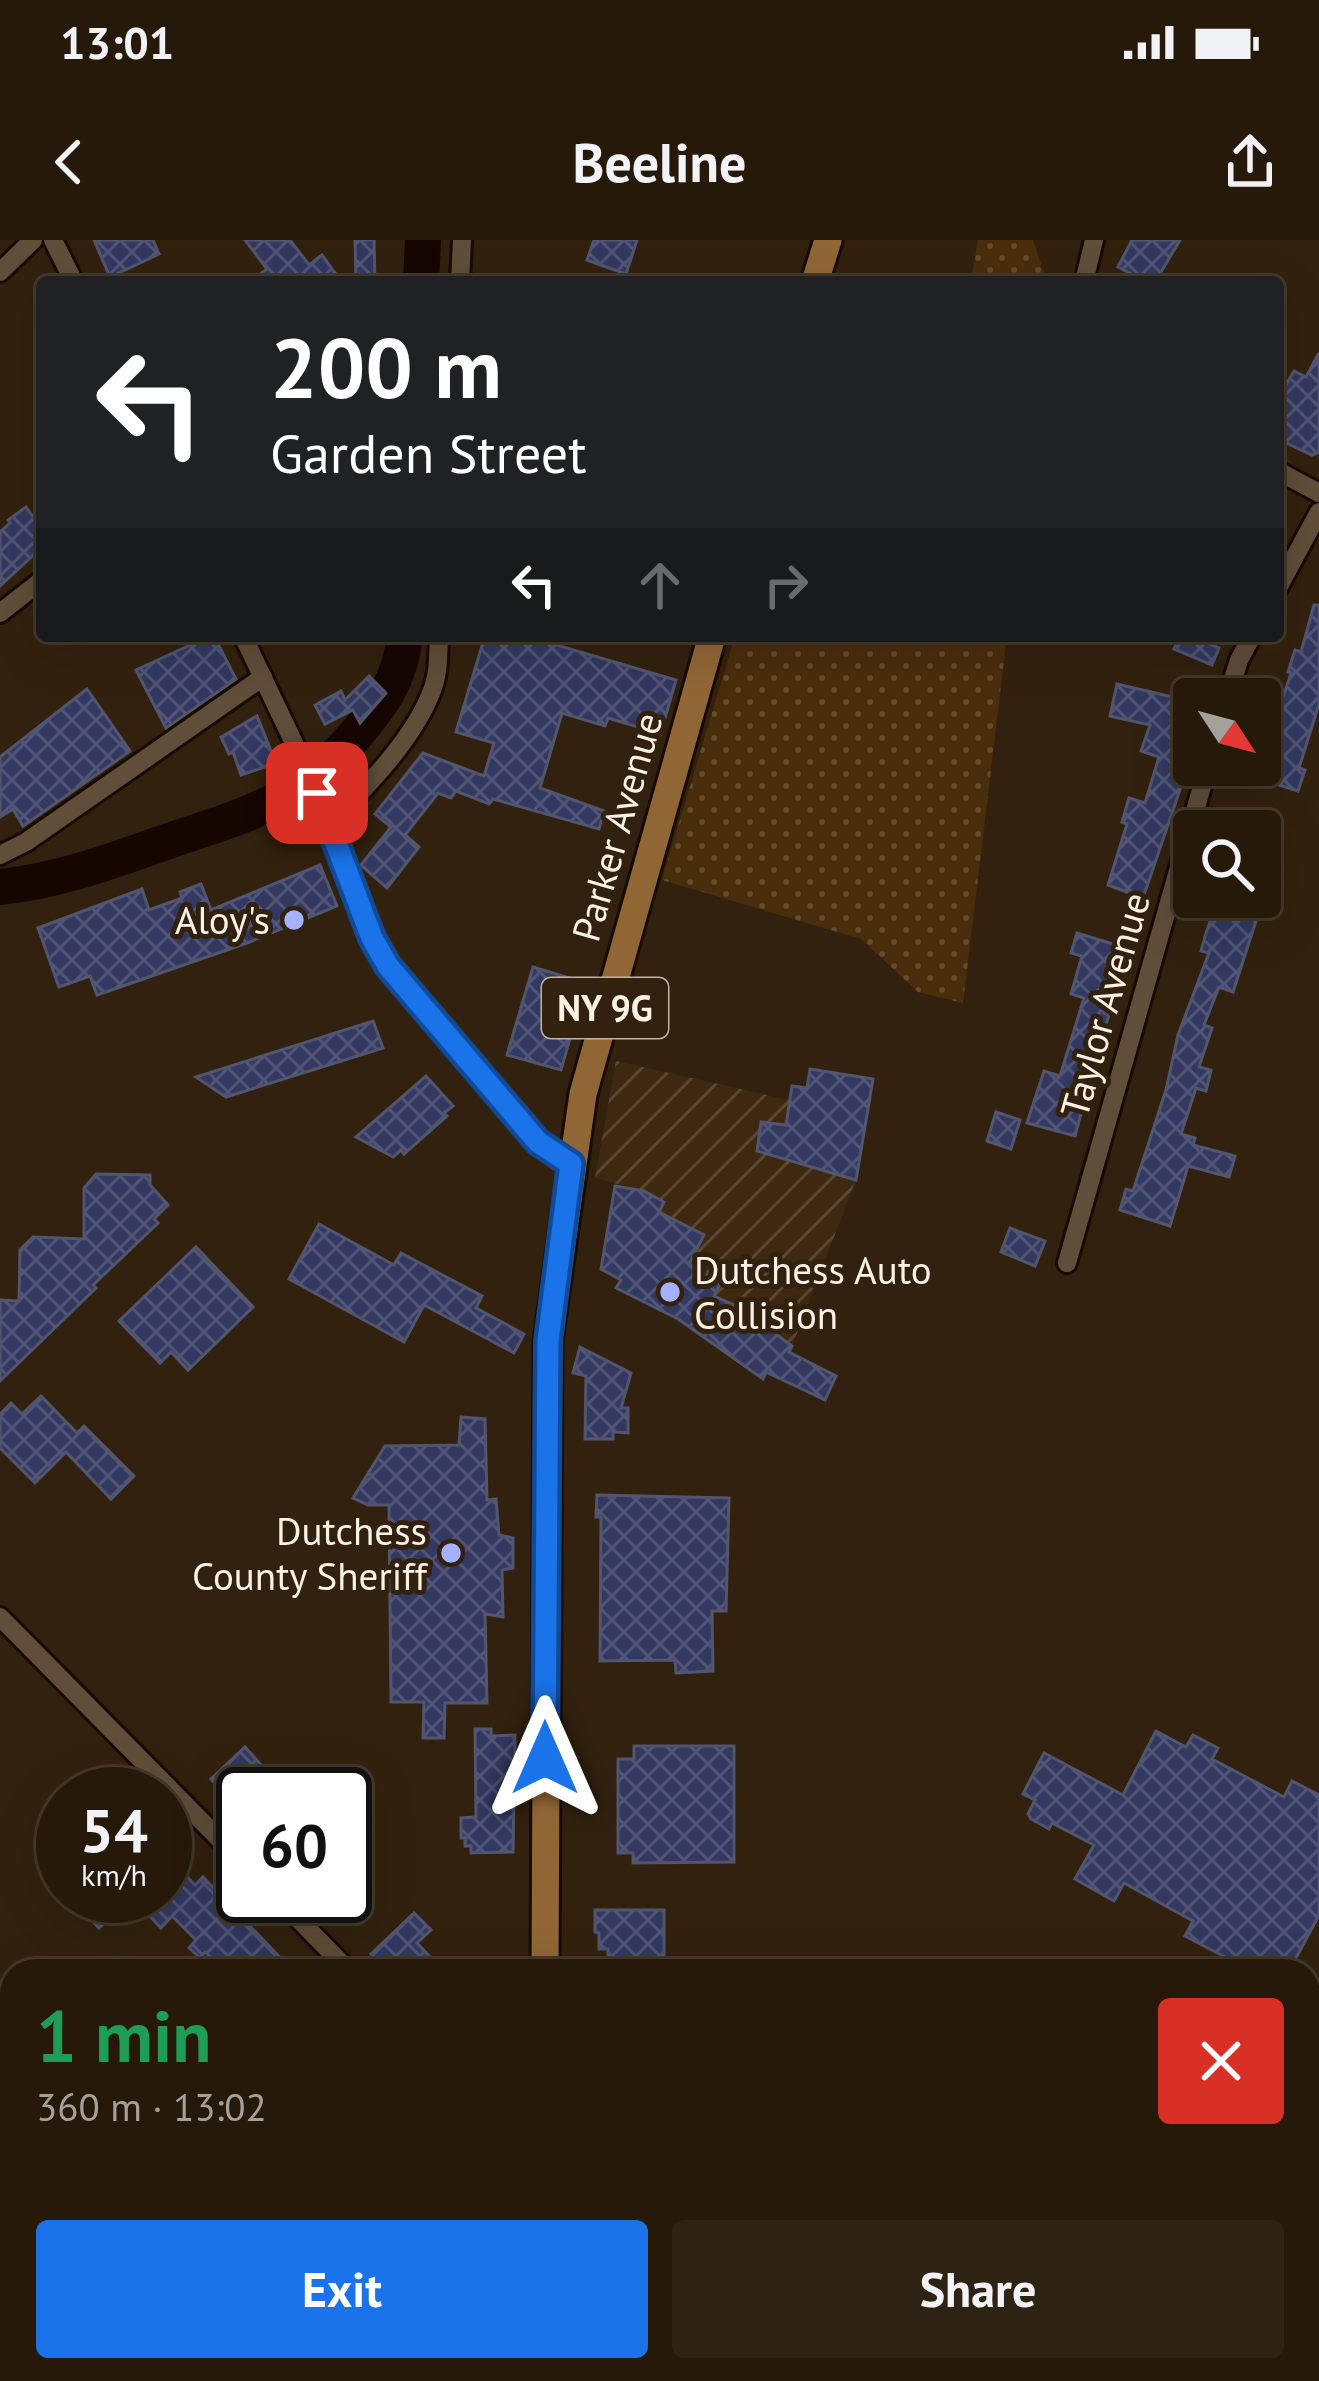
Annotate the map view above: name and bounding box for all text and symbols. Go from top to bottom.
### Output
text: 13:01 [60,13,174,71]
text: Beeline [573,127,746,197]
icon: back [36,129,102,195]
icon: share [1217,129,1283,195]
text: 200 m [270,312,502,421]
icon: left [72,324,228,480]
text: Garden Street [270,418,587,488]
icon: left [501,552,567,618]
icon: ahead [627,552,693,618]
icon: right [753,552,819,618]
north arrow [1173,678,1281,786]
map controls [1173,678,1281,918]
street label: Parker Avenue [560,707,673,947]
pin [266,742,368,844]
icon: arrive [284,760,350,826]
button: search [1173,810,1281,918]
street label: Taylor Avenue [1048,887,1161,1123]
place label: Aloy's [175,894,270,945]
marker: Aloy's [281,907,307,933]
road number: NY 9G [542,978,668,1038]
place label: Dutchess Auto Collision [694,1244,932,1340]
marker: Dutchess Auto Collision [657,1279,683,1305]
place label: Dutchess County Sheriff [192,1505,429,1601]
marker: Dutchess County Sheriff [438,1540,464,1566]
position arrow [482,1695,608,1821]
speed limit sign: 60 [216,1767,372,1923]
text: 54 [80,1791,148,1869]
text: km/h [81,1855,147,1894]
text: 1 min [36,1989,212,2082]
button: close [1158,1998,1284,2124]
text: 360 m · 13:02 [36,2081,267,2132]
button: Exit [36,2220,648,2358]
button: Share [672,2220,1284,2358]

